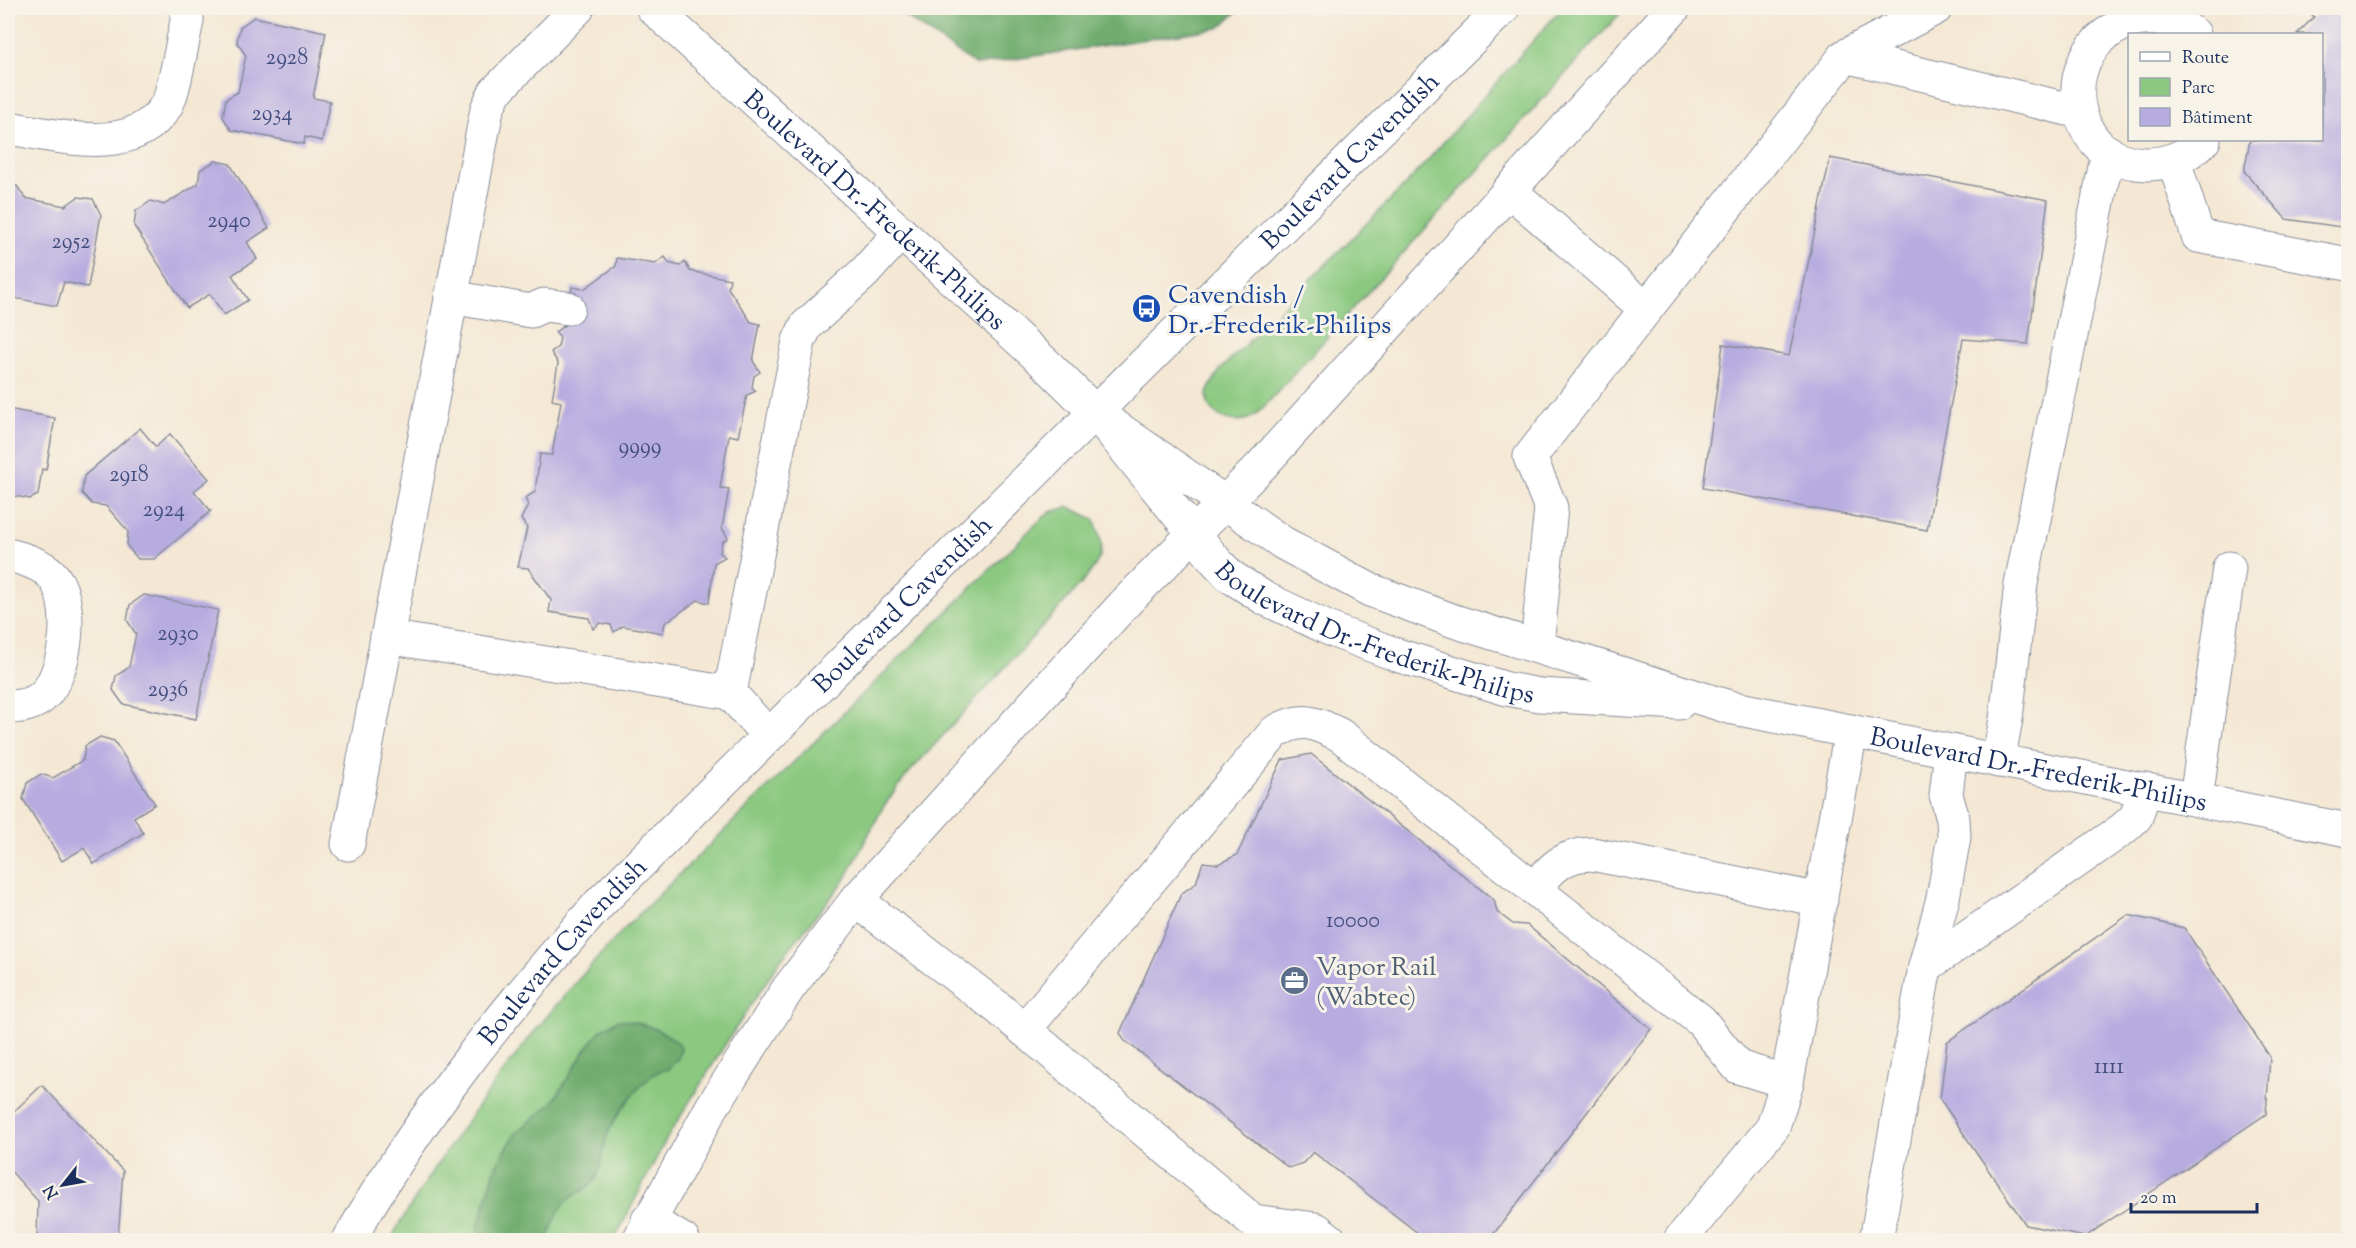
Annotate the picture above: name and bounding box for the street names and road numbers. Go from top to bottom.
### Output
street label: Boulevard Cavendish [1253,65,1449,260]
street label: Boulevard Dr.-Frederik-Philips [734,82,1013,340]
street label: Boulevard Cavendish [806,508,1002,703]
street label: Boulevard Dr.-Frederik-Philips [1204,554,1537,715]
street label: Boulevard Dr.-Frederik-Philips [1866,719,2210,823]
street label: Boulevard Cavendish [471,850,656,1054]

